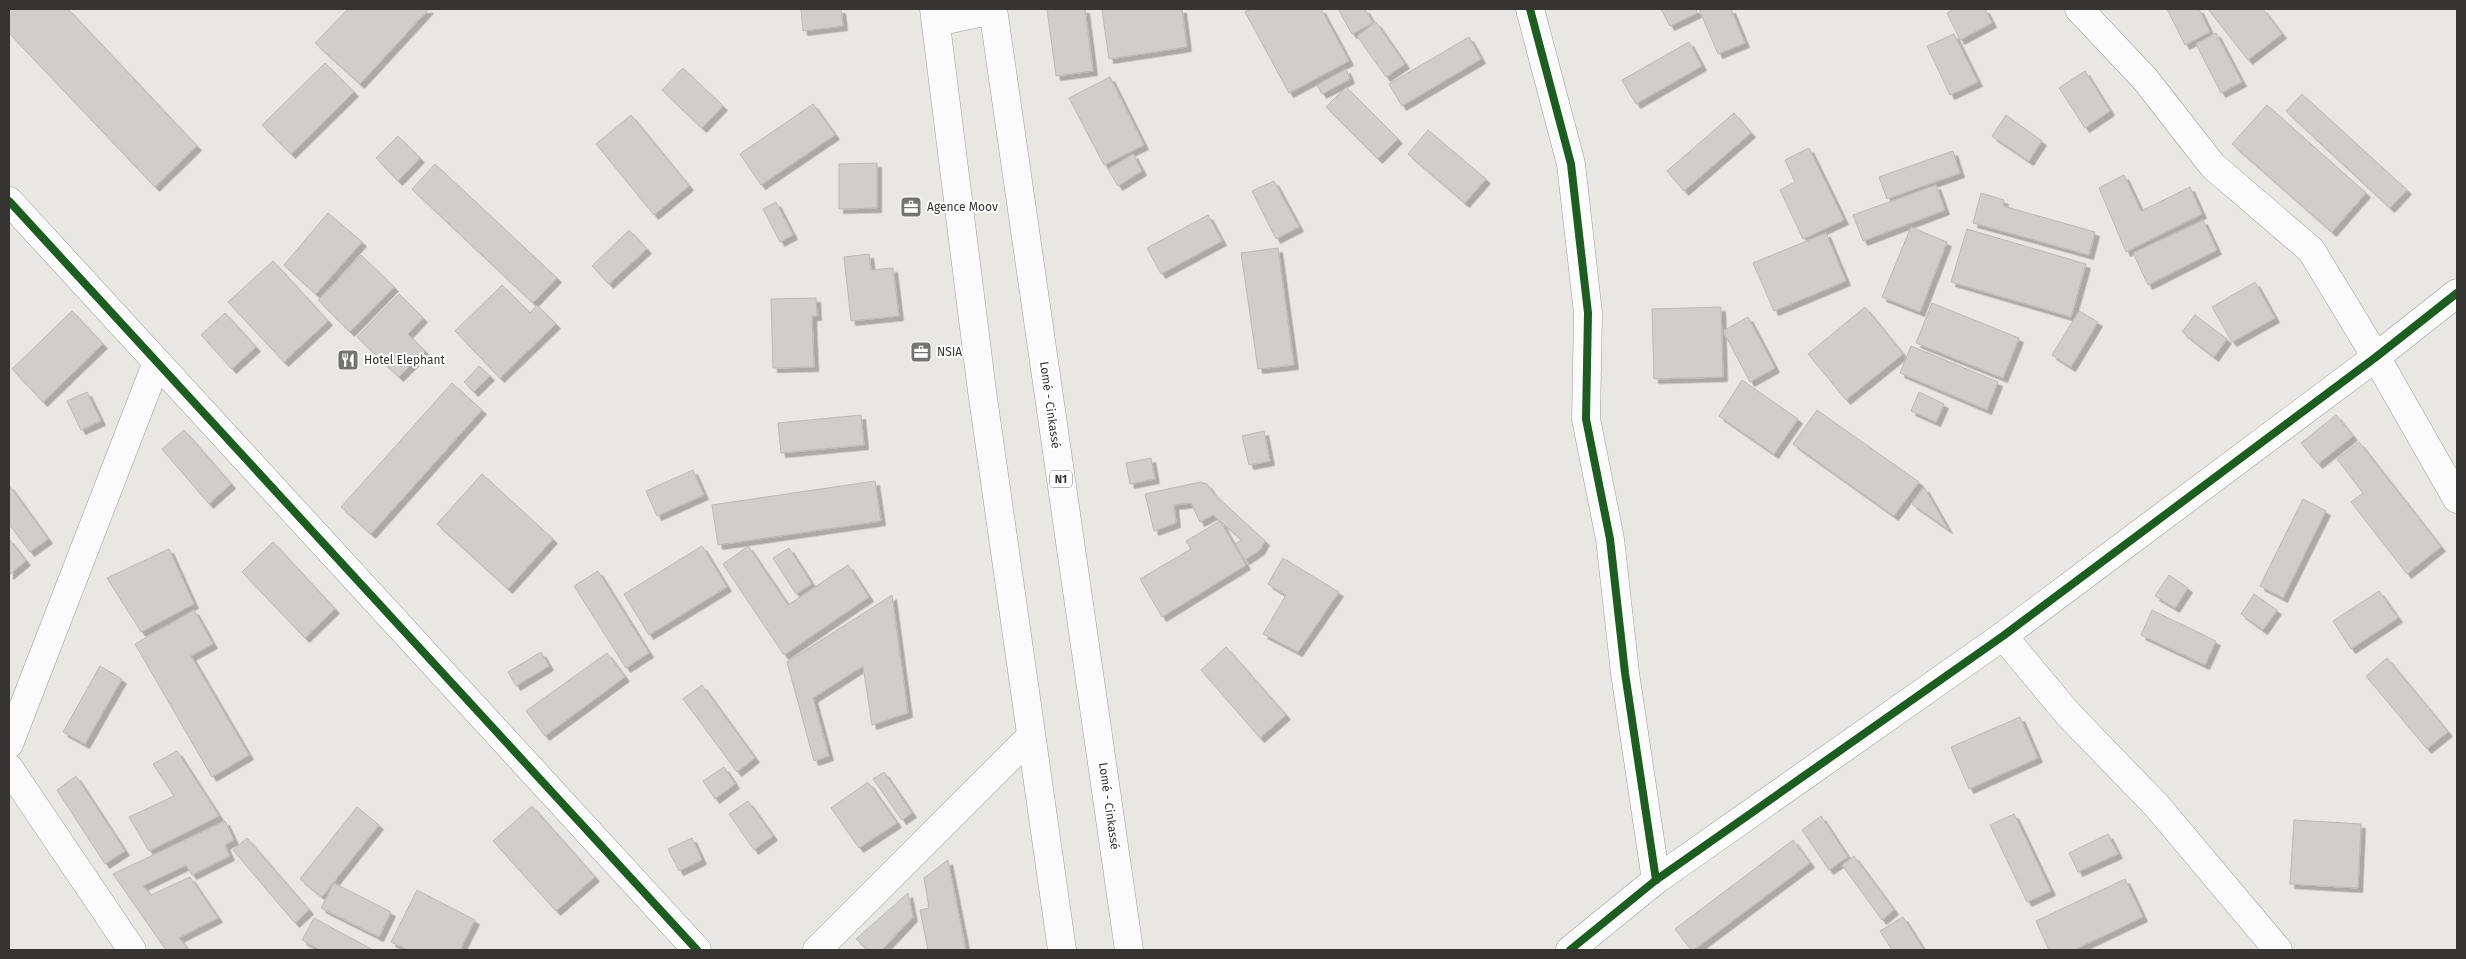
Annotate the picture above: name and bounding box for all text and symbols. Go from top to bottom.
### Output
office icon: Agence Moov [899,195,923,219]
place label: Agence Moov [927,200,998,214]
office icon: NSIA [909,340,933,364]
place label: NSIA [937,345,962,359]
restaurant icon: Hotel Elephant [336,348,360,372]
place label: Hotel Elephant [364,353,446,367]
street label: Lomé - Cinkassé [1037,361,1063,449]
road number: N1 [1050,470,1072,488]
street label: Lomé - Cinkassé [1096,762,1122,850]

